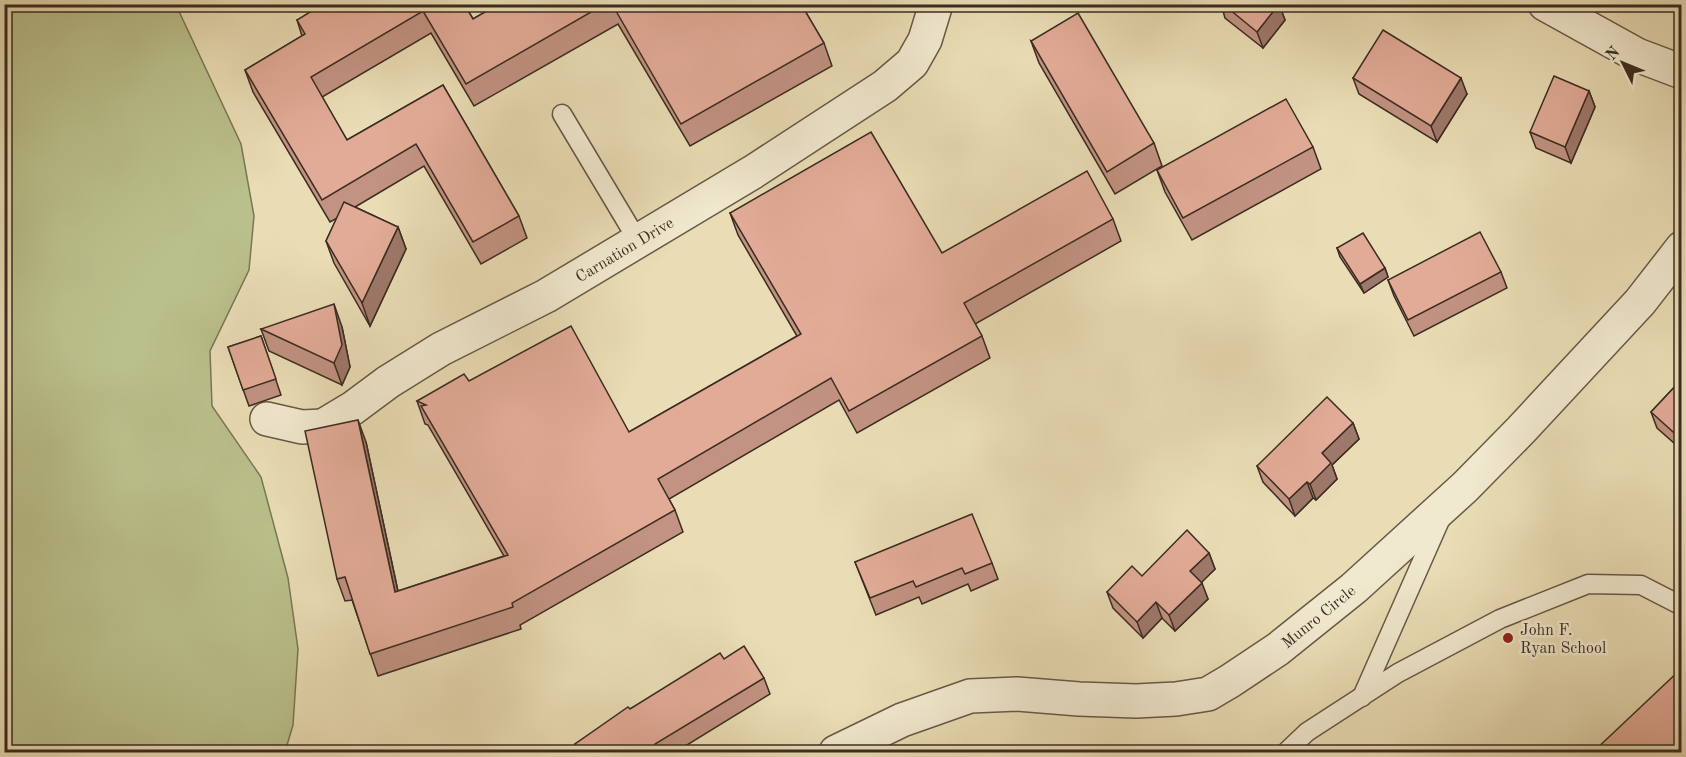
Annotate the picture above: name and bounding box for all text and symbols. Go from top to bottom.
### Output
north arrow [1593,33,1653,93]
text: N [1603,44,1624,64]
street label: Carnation Drive [573,215,677,286]
street label: Munro Circle [1279,583,1359,652]
place label: John F. Ryan School [1520,623,1606,657]
marker: John F. Ryan School [1501,631,1515,645]

